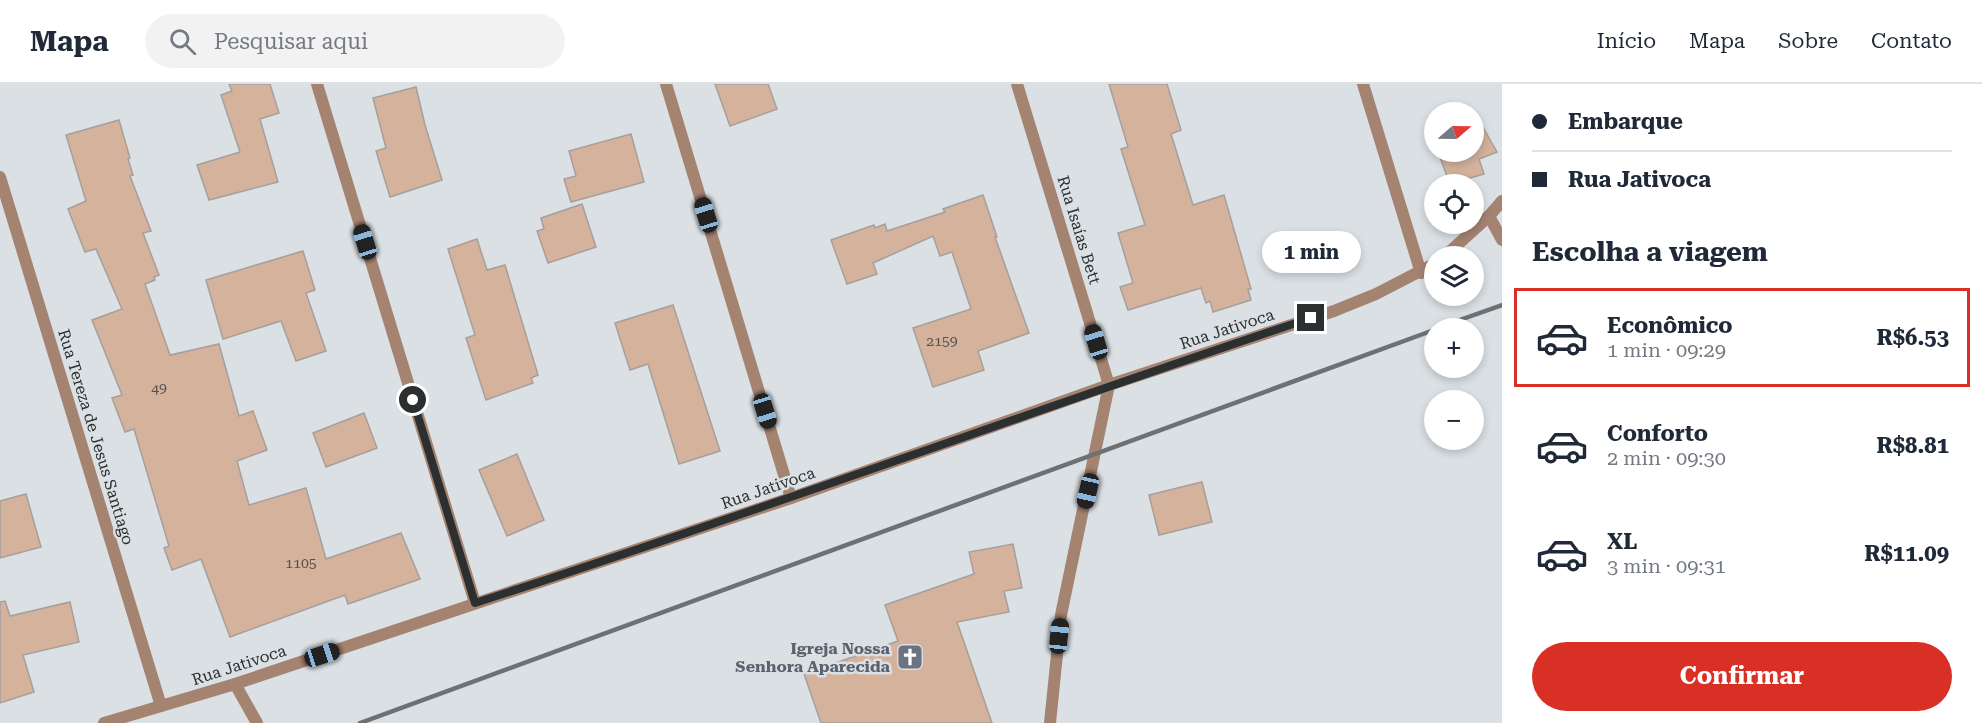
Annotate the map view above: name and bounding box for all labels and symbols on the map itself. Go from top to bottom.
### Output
north arrow [1424,102,1484,162]
street label: Rua Isaías Bett [1053,173,1105,287]
car [692,195,720,235]
car [351,222,379,262]
callout: 1 min [1262,231,1360,273]
route end [1297,304,1324,331]
street label: Rua Jativoca [1177,305,1277,353]
car [1082,322,1110,362]
street label: Rua Tereza de Jesus Santiago [54,327,138,547]
house number: 2159 [926,333,958,349]
house number: 49 [151,380,167,396]
route start [399,386,426,413]
car [751,391,779,431]
street label: Rua Jativoca [719,463,818,513]
car [1075,471,1101,511]
house number: 1105 [285,555,317,571]
car [1048,617,1070,655]
place label: Igreja Nossa Senhora Aparecida [735,639,891,676]
street label: Rua Jativoca [189,641,289,689]
car [302,641,342,669]
church icon: Igreja Nossa Senhora Aparecida [895,642,925,672]

